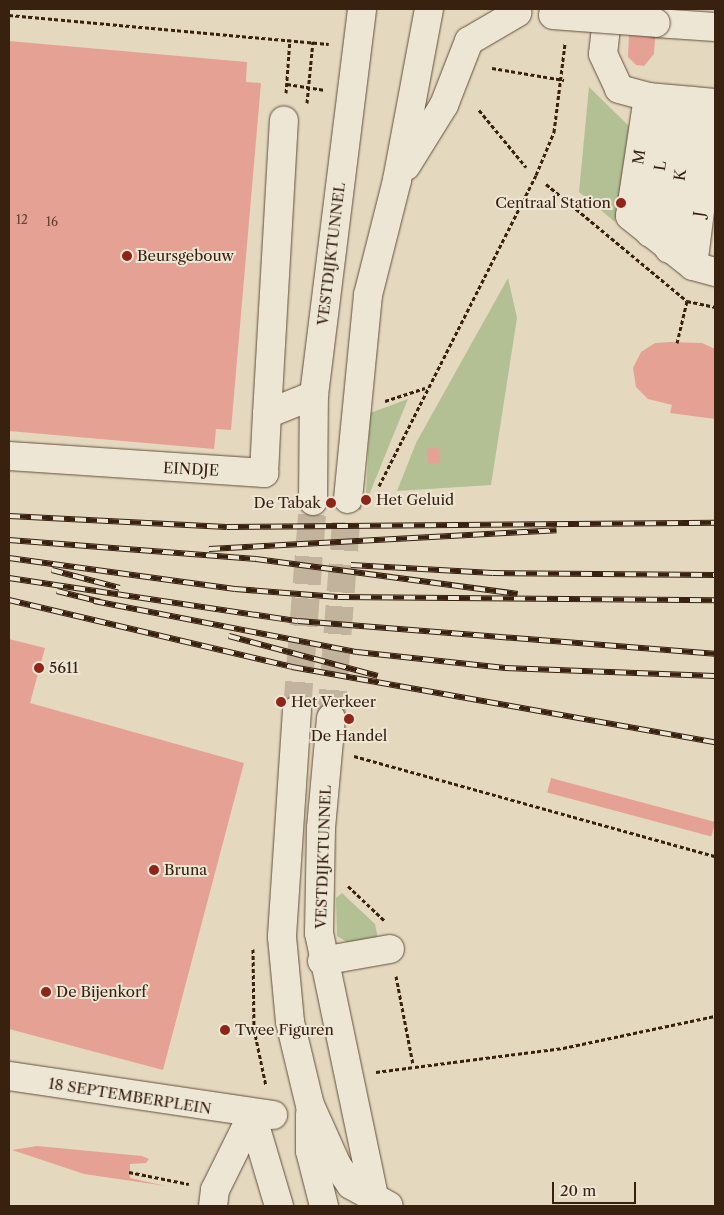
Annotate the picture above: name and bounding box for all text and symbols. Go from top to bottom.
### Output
street label: M [629,148,649,166]
street label: L [650,160,670,172]
street label: K [670,168,690,182]
street label: VESTDIJKTUNNEL [313,181,349,327]
place label: Centraal Station [495,194,611,212]
marker: Centraal Station [615,197,627,209]
street label: J [690,210,708,218]
house number: 12 [16,213,28,227]
house number: 16 [46,215,58,229]
place label: Beursgebouw [137,247,234,265]
marker: Beursgebouw [121,250,133,262]
street label: EINDJE [162,459,220,479]
place label: Het Geluid [376,491,454,509]
place label: De Tabak [253,494,321,512]
marker: Het Geluid [360,494,372,506]
marker: De Tabak [325,497,337,509]
place label: 5611 [49,659,79,677]
marker: 5611 [33,662,45,674]
place label: Het Verkeer [291,693,377,711]
marker: Het Verkeer [275,696,287,708]
marker: De Handel [343,713,355,725]
place label: De Handel [311,727,387,745]
street label: VESTDIJKTUNNEL [311,785,335,929]
place label: Bruna [164,861,207,879]
marker: Bruna [148,864,160,876]
place label: De Bijenkorf [56,983,147,1001]
marker: De Bijenkorf [40,986,52,998]
place label: Twee Figuren [235,1021,334,1039]
marker: Twee Figuren [219,1024,231,1036]
street label: 18 SEPTEMBERPLEIN [47,1074,213,1118]
scale bar [554,1172,638,1204]
text: 20 m [560,1181,596,1200]

